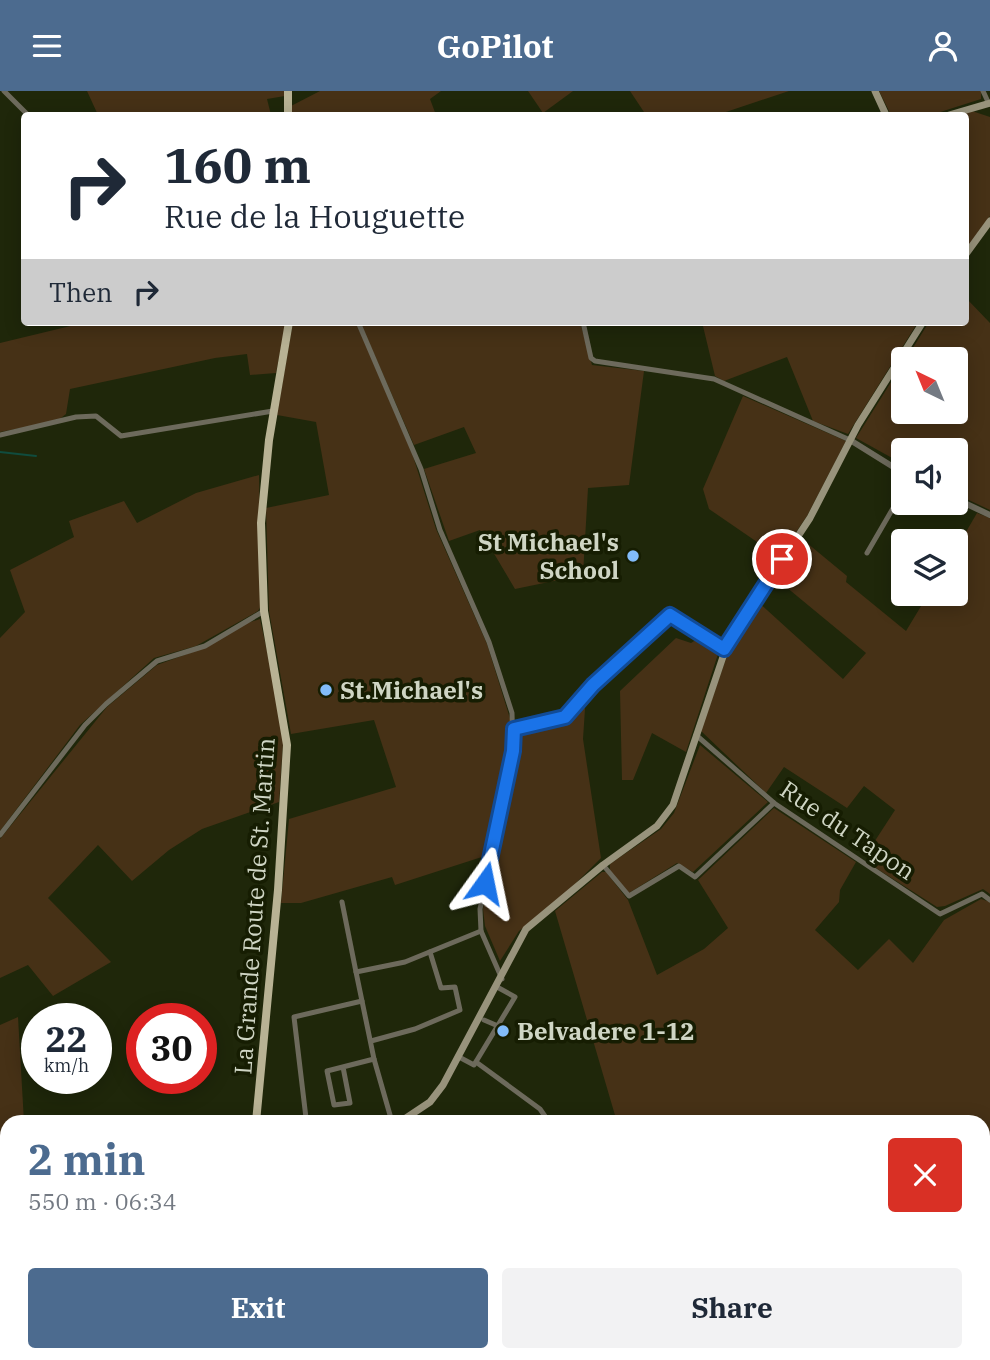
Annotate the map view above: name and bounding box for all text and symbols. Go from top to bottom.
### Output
text: GoPilot [437,25,553,67]
icon: menu [28,27,66,65]
icon: person [924,27,962,65]
text: 160 m [164,133,311,196]
icon: right [49,140,140,231]
text: Rue de la Houguette [164,195,465,237]
icon: right [127,273,165,311]
text: Then [49,275,113,309]
north arrow [891,347,968,423]
map controls [891,347,968,606]
button: sound [891,438,968,515]
place label: St Michael's School [478,526,619,586]
pin [752,529,812,589]
button: layers [891,529,968,606]
icon: arrive [763,540,801,578]
marker: St Michael's School [625,548,641,564]
place label: St.Michael's [340,674,483,706]
marker: St.Michael's [318,682,334,698]
street label: La Grande Route de St. Martin [226,737,282,1075]
street label: Rue du Tapon [774,773,922,887]
position arrow [448,846,522,920]
speed limit sign: 30 [126,1003,217,1094]
place label: Belvadere 1-12 [517,1015,695,1047]
text: 22 [45,1016,88,1062]
marker: Belvadere 1-12 [495,1023,511,1039]
text: km/h [44,1054,89,1077]
text: 2 min [28,1132,146,1187]
button: close [888,1138,962,1212]
text: 550 m · 06:34 [28,1186,177,1216]
button: Exit [28,1268,488,1348]
button: Share [502,1268,962,1348]

